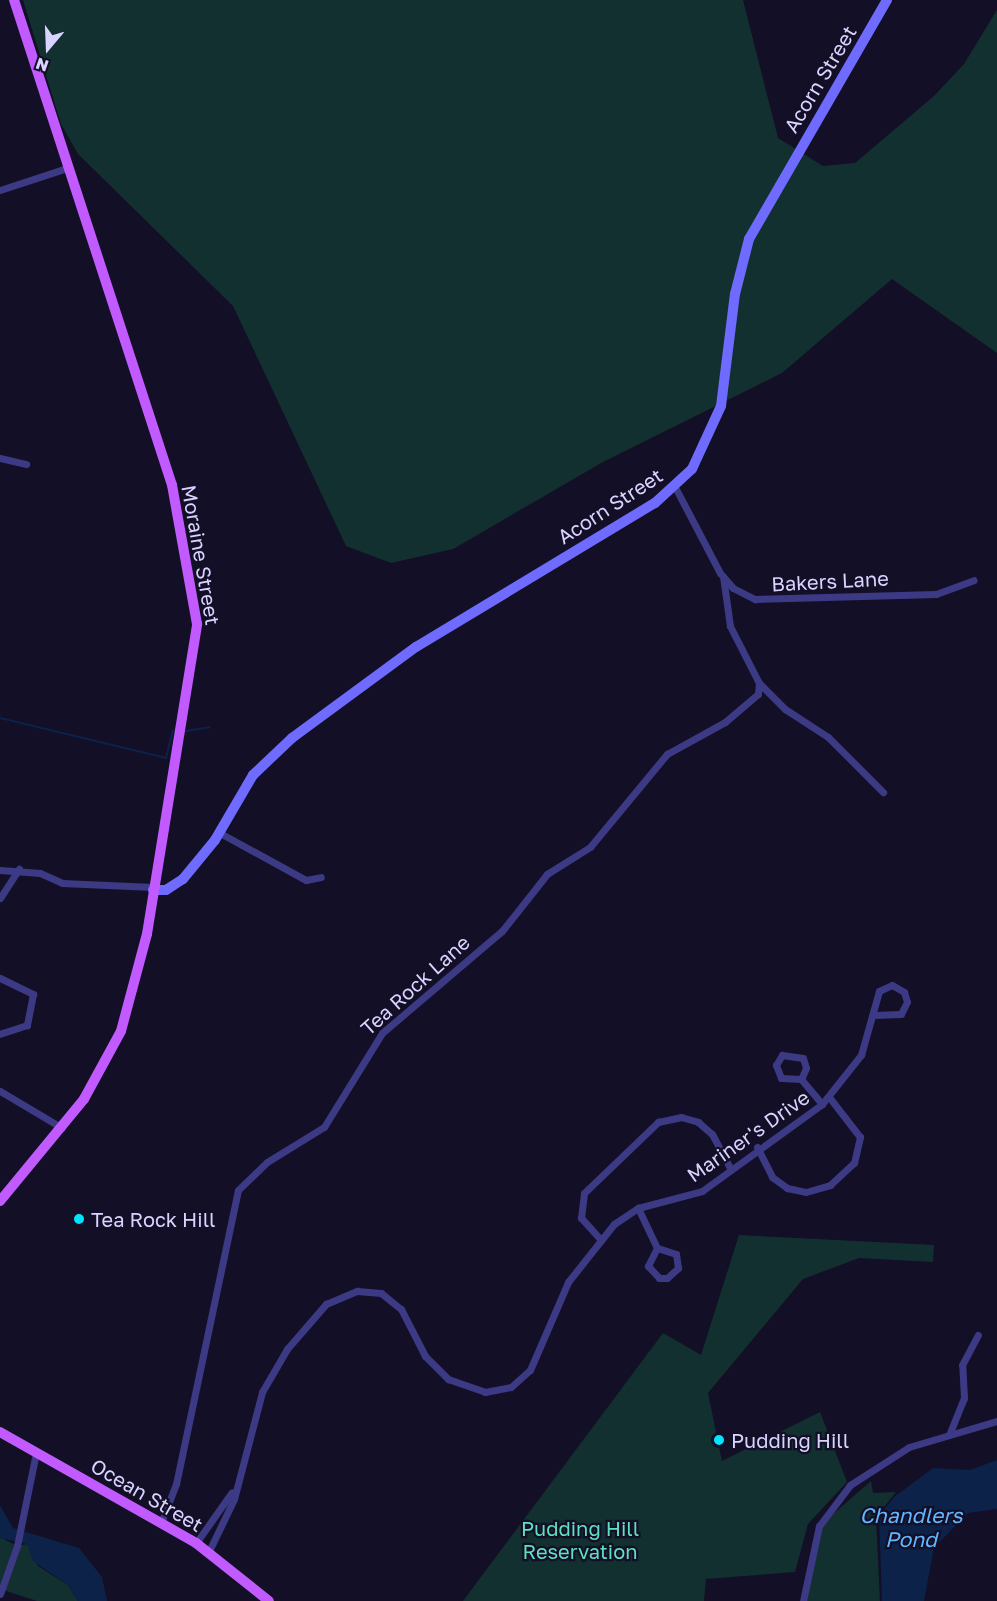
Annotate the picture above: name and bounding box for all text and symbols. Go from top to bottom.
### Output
north arrow [18,18,78,78]
street label: Acorn Street [779,21,861,137]
text: N [33,54,51,76]
street label: Acorn Street [553,463,667,549]
street label: Moraine Street [177,483,225,627]
street label: Bakers Lane [771,566,889,596]
street label: Tea Rock Lane [356,930,474,1040]
street label: Mariner's Drive [682,1085,814,1187]
place label: Tea Rock Hill [91,1207,215,1231]
marker: Tea Rock Hill [72,1212,86,1226]
place label: Pudding Hill [731,1428,849,1452]
marker: Pudding Hill [712,1433,726,1447]
street label: Ocean Street [87,1453,207,1537]
water label: Chandlers Pond [860,1502,962,1552]
park label: Pudding Hill Reservation [521,1517,639,1564]

